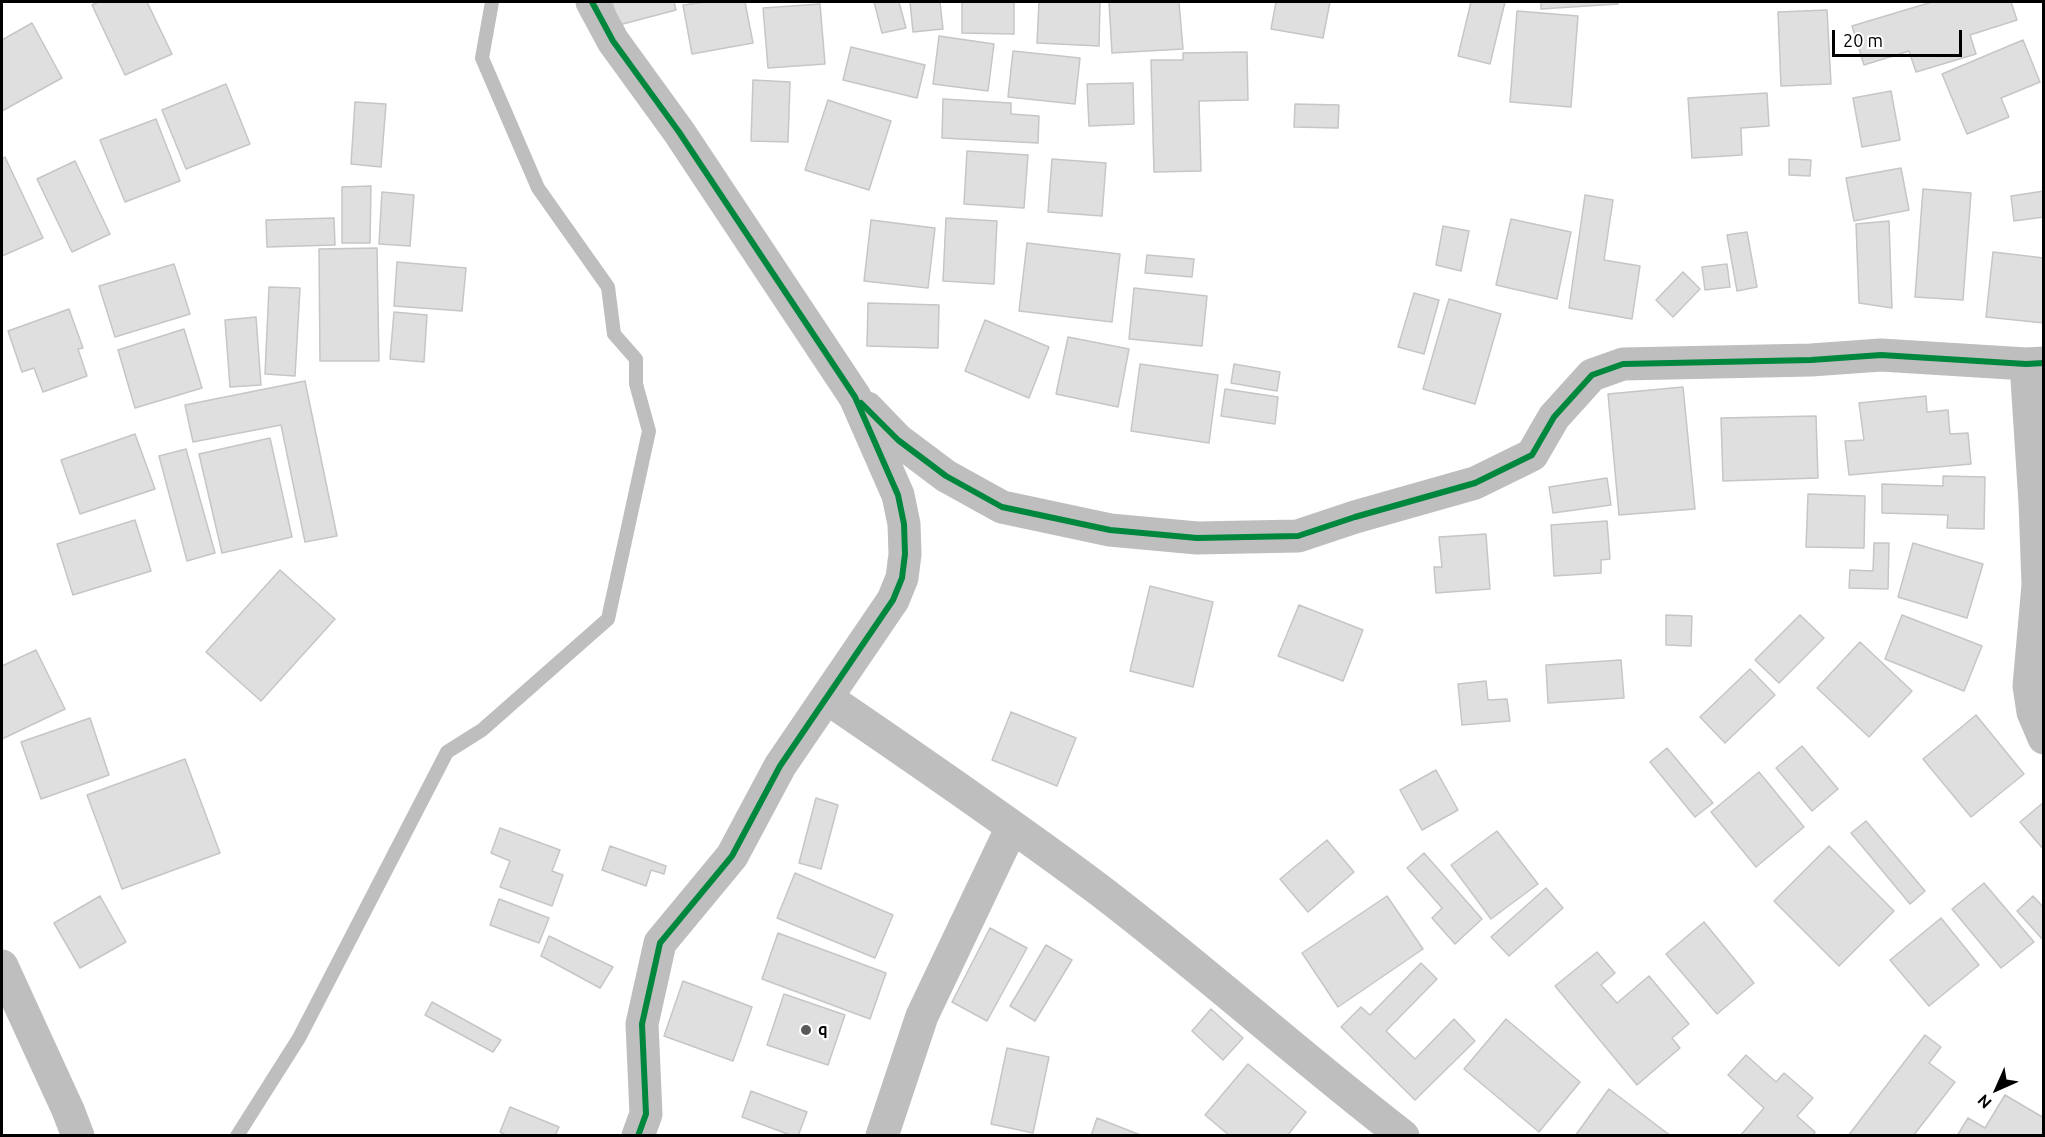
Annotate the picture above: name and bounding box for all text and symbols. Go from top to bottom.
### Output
scale bar [1835,18,1966,56]
text: 20 m [1843,30,1883,50]
place label: q [818,1020,828,1040]
marker: q [799,1023,813,1037]
north arrow [1967,1059,2027,1119]
text: N [1974,1091,1995,1112]

